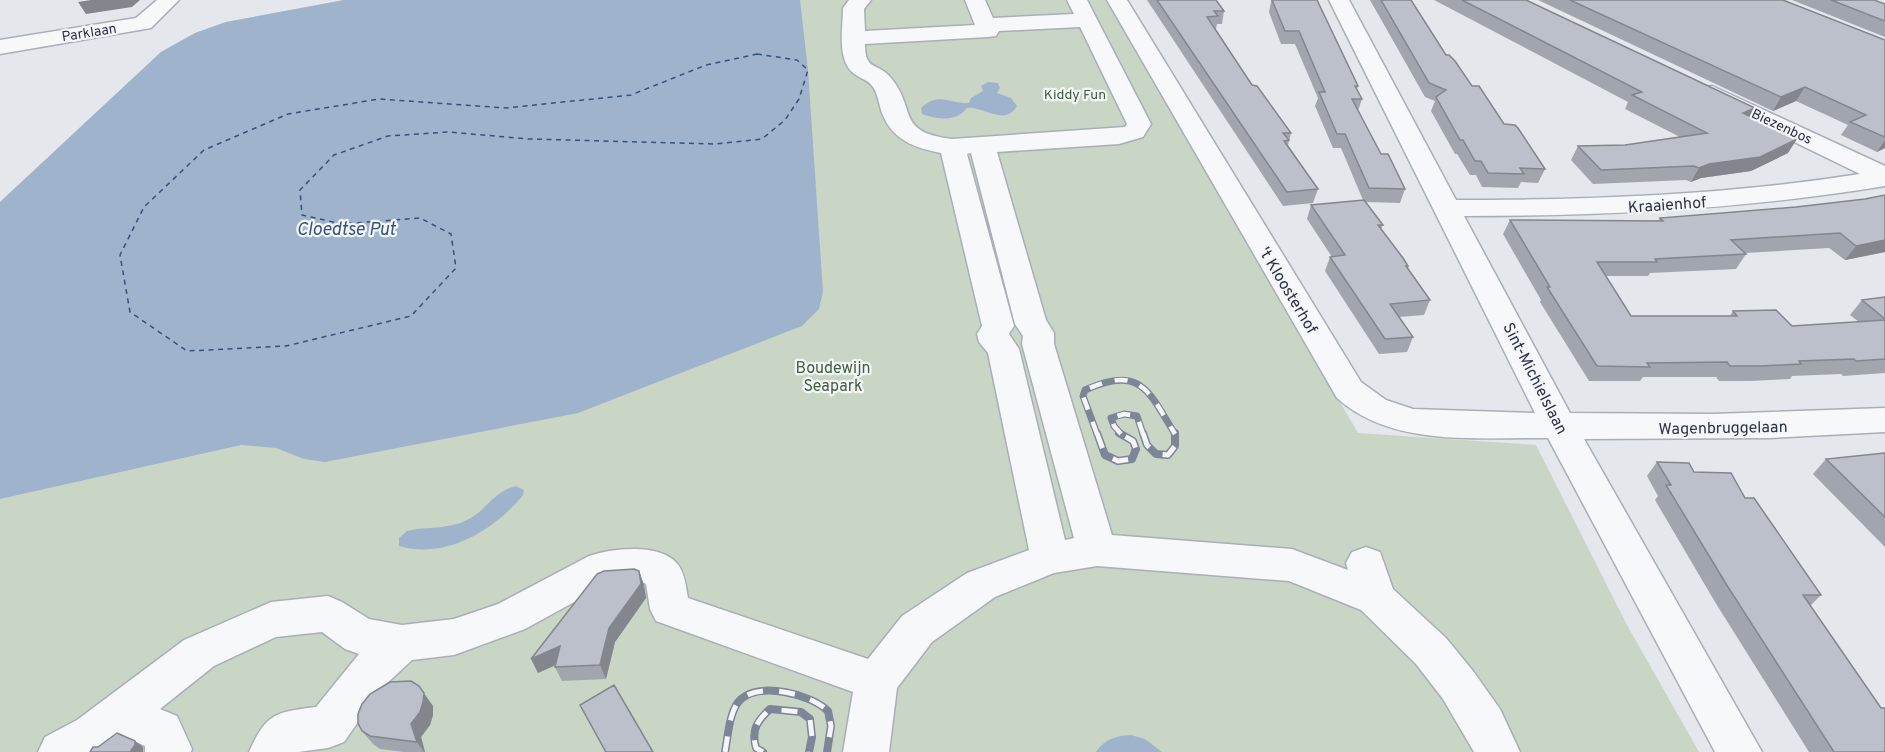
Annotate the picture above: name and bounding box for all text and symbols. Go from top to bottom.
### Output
street label: Parklaan [61,21,118,46]
park label: Kiddy Fun [1044,87,1106,104]
street label: Biezenbos [1748,106,1814,149]
street label: Kraaienhof [1627,193,1708,219]
water label: Cloedtse Put [297,219,397,242]
street label: 't Kloosterhof [1254,244,1321,339]
street label: Sint-Michielslaan [1497,320,1571,438]
park label: Boudewijn Seapark [796,359,871,397]
street label: Wagenbruggelaan [1658,418,1788,440]

